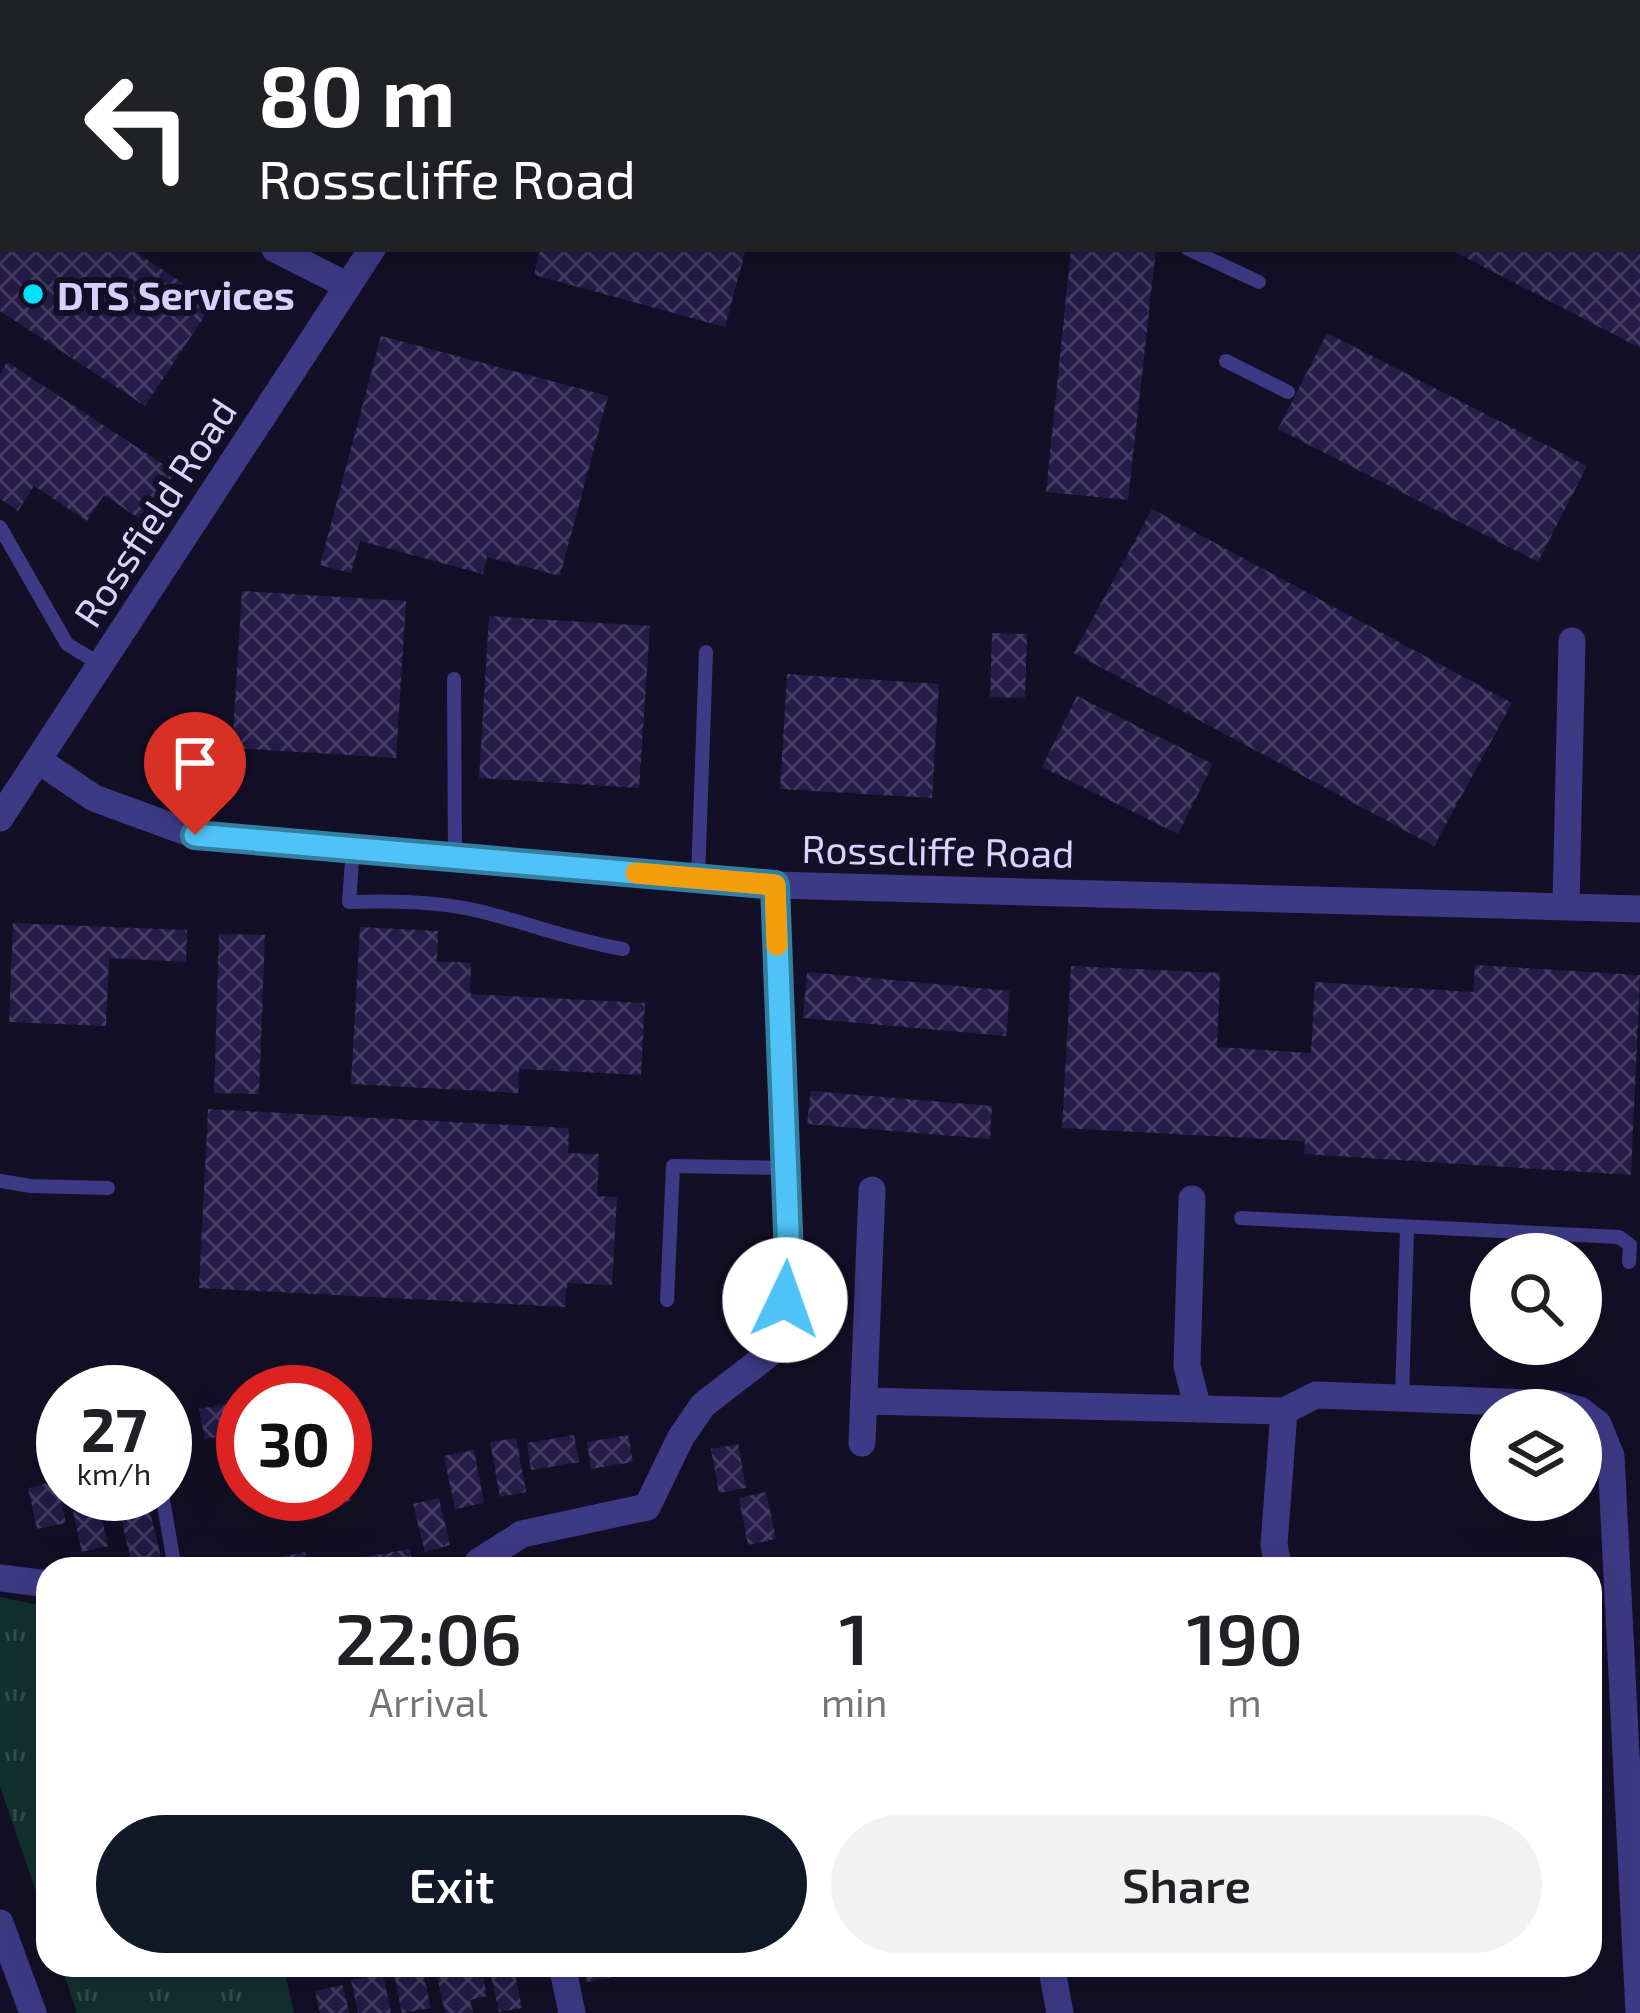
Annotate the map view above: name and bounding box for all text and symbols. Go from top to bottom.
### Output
text: 80 m [258,43,455,144]
icon: left [60,48,216,204]
text: Rosscliffe Road [258,145,636,210]
place label: DTS Services [57,271,295,318]
marker: DTS Services [20,281,46,307]
street label: Rossfield Road [63,389,245,635]
pin [144,712,246,835]
icon: arrive [162,730,228,796]
street label: Rosscliffe Road [801,824,1075,876]
map controls [1470,1233,1602,1521]
button: search [1470,1233,1602,1365]
position arrow [722,1237,848,1363]
speed limit sign: 30 [216,1365,372,1521]
button: layers [1470,1389,1602,1521]
text: 27 [81,1392,147,1464]
text: km/h [77,1455,151,1491]
text: 22:06 [335,1593,522,1679]
text: 1 [839,1593,869,1679]
text: 190 [1186,1593,1303,1679]
text: Arrival [369,1678,488,1725]
text: min [821,1678,887,1725]
text: m [1228,1678,1262,1725]
button: Exit [96,1815,807,1953]
button: Share [831,1815,1542,1953]

